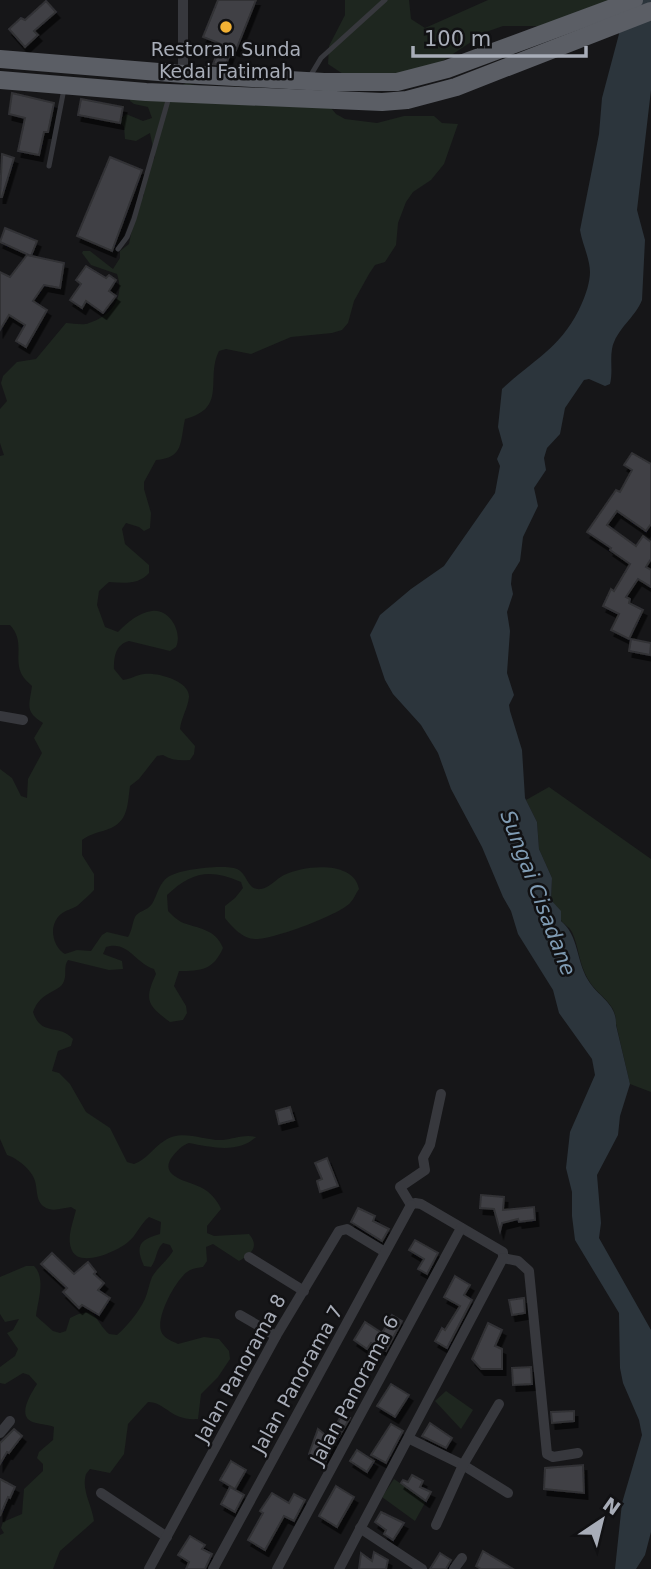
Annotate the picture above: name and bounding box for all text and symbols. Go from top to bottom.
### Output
scale bar [413,14,586,58]
marker: Restoran Sunda Kedai Fatimah [218,19,234,35]
text: 100 m [424,27,491,51]
place label: Restoran Sunda Kedai Fatimah [151,38,301,82]
water label: Sungai Cisadane [495,807,581,979]
street label: Jalan Panorama 8 [190,1290,290,1447]
street label: Jalan Panorama 7 [247,1301,347,1458]
street label: Jalan Panorama 6 [305,1312,403,1469]
north arrow [567,1485,637,1555]
text: N [599,1493,625,1520]

